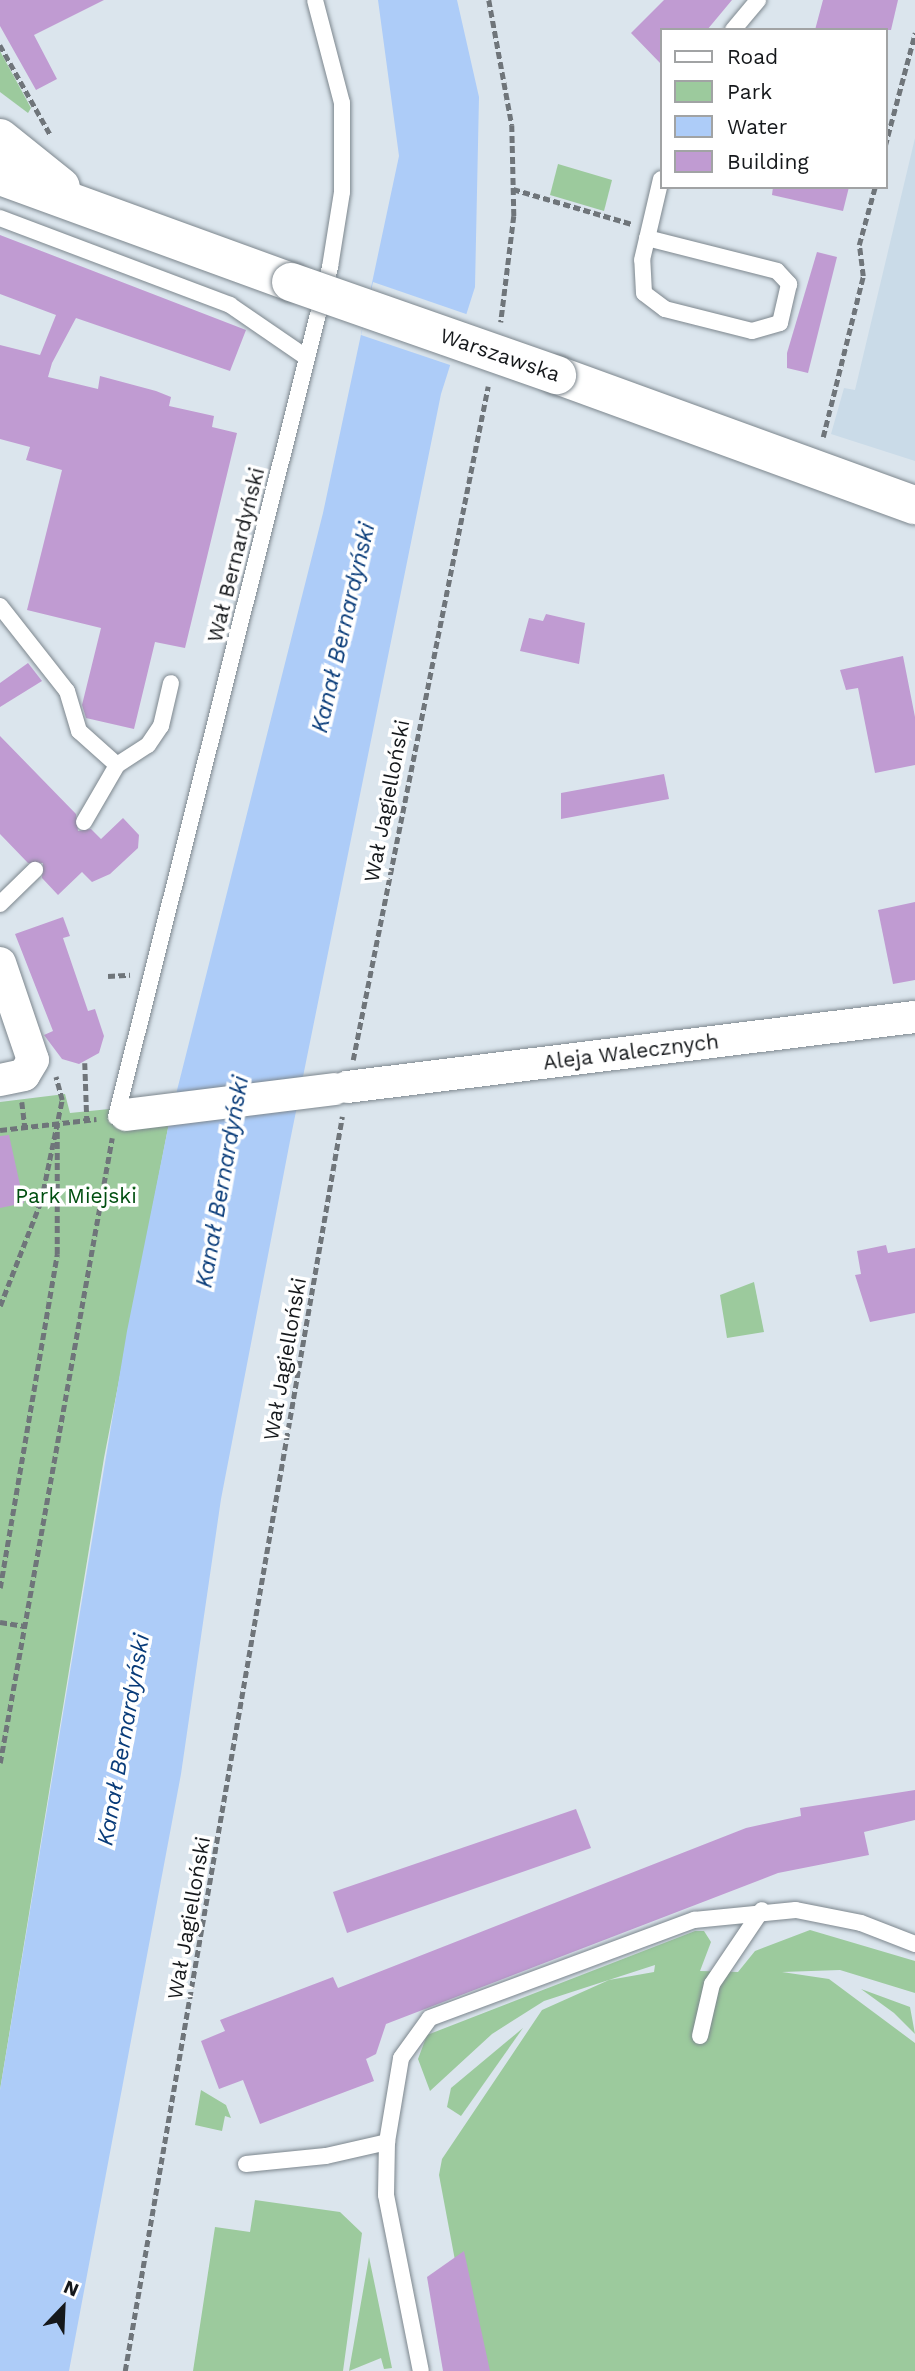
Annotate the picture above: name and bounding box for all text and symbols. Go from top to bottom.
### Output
legend [660,28,887,189]
text: Road [727,44,778,69]
text: Park [727,79,772,104]
text: Water [727,114,787,139]
text: Building [727,149,809,174]
street label: Warszawska [437,323,563,387]
street label: Wał Bernardyński [202,465,270,645]
water label: Kanał Bernardyński [306,520,382,736]
street label: Wał Jagielloński [359,717,415,885]
street label: Aleja Walecznych [541,1029,721,1075]
water label: Kanał Bernardyński [191,1074,255,1290]
park label: Park Miejski [15,1183,137,1209]
street label: Wał Jagielloński [258,1275,312,1443]
water label: Kanał Bernardyński [92,1632,156,1848]
street label: Wał Jagielloński [162,1834,216,2002]
north arrow [28,2273,98,2343]
text: N [60,2275,82,2302]

